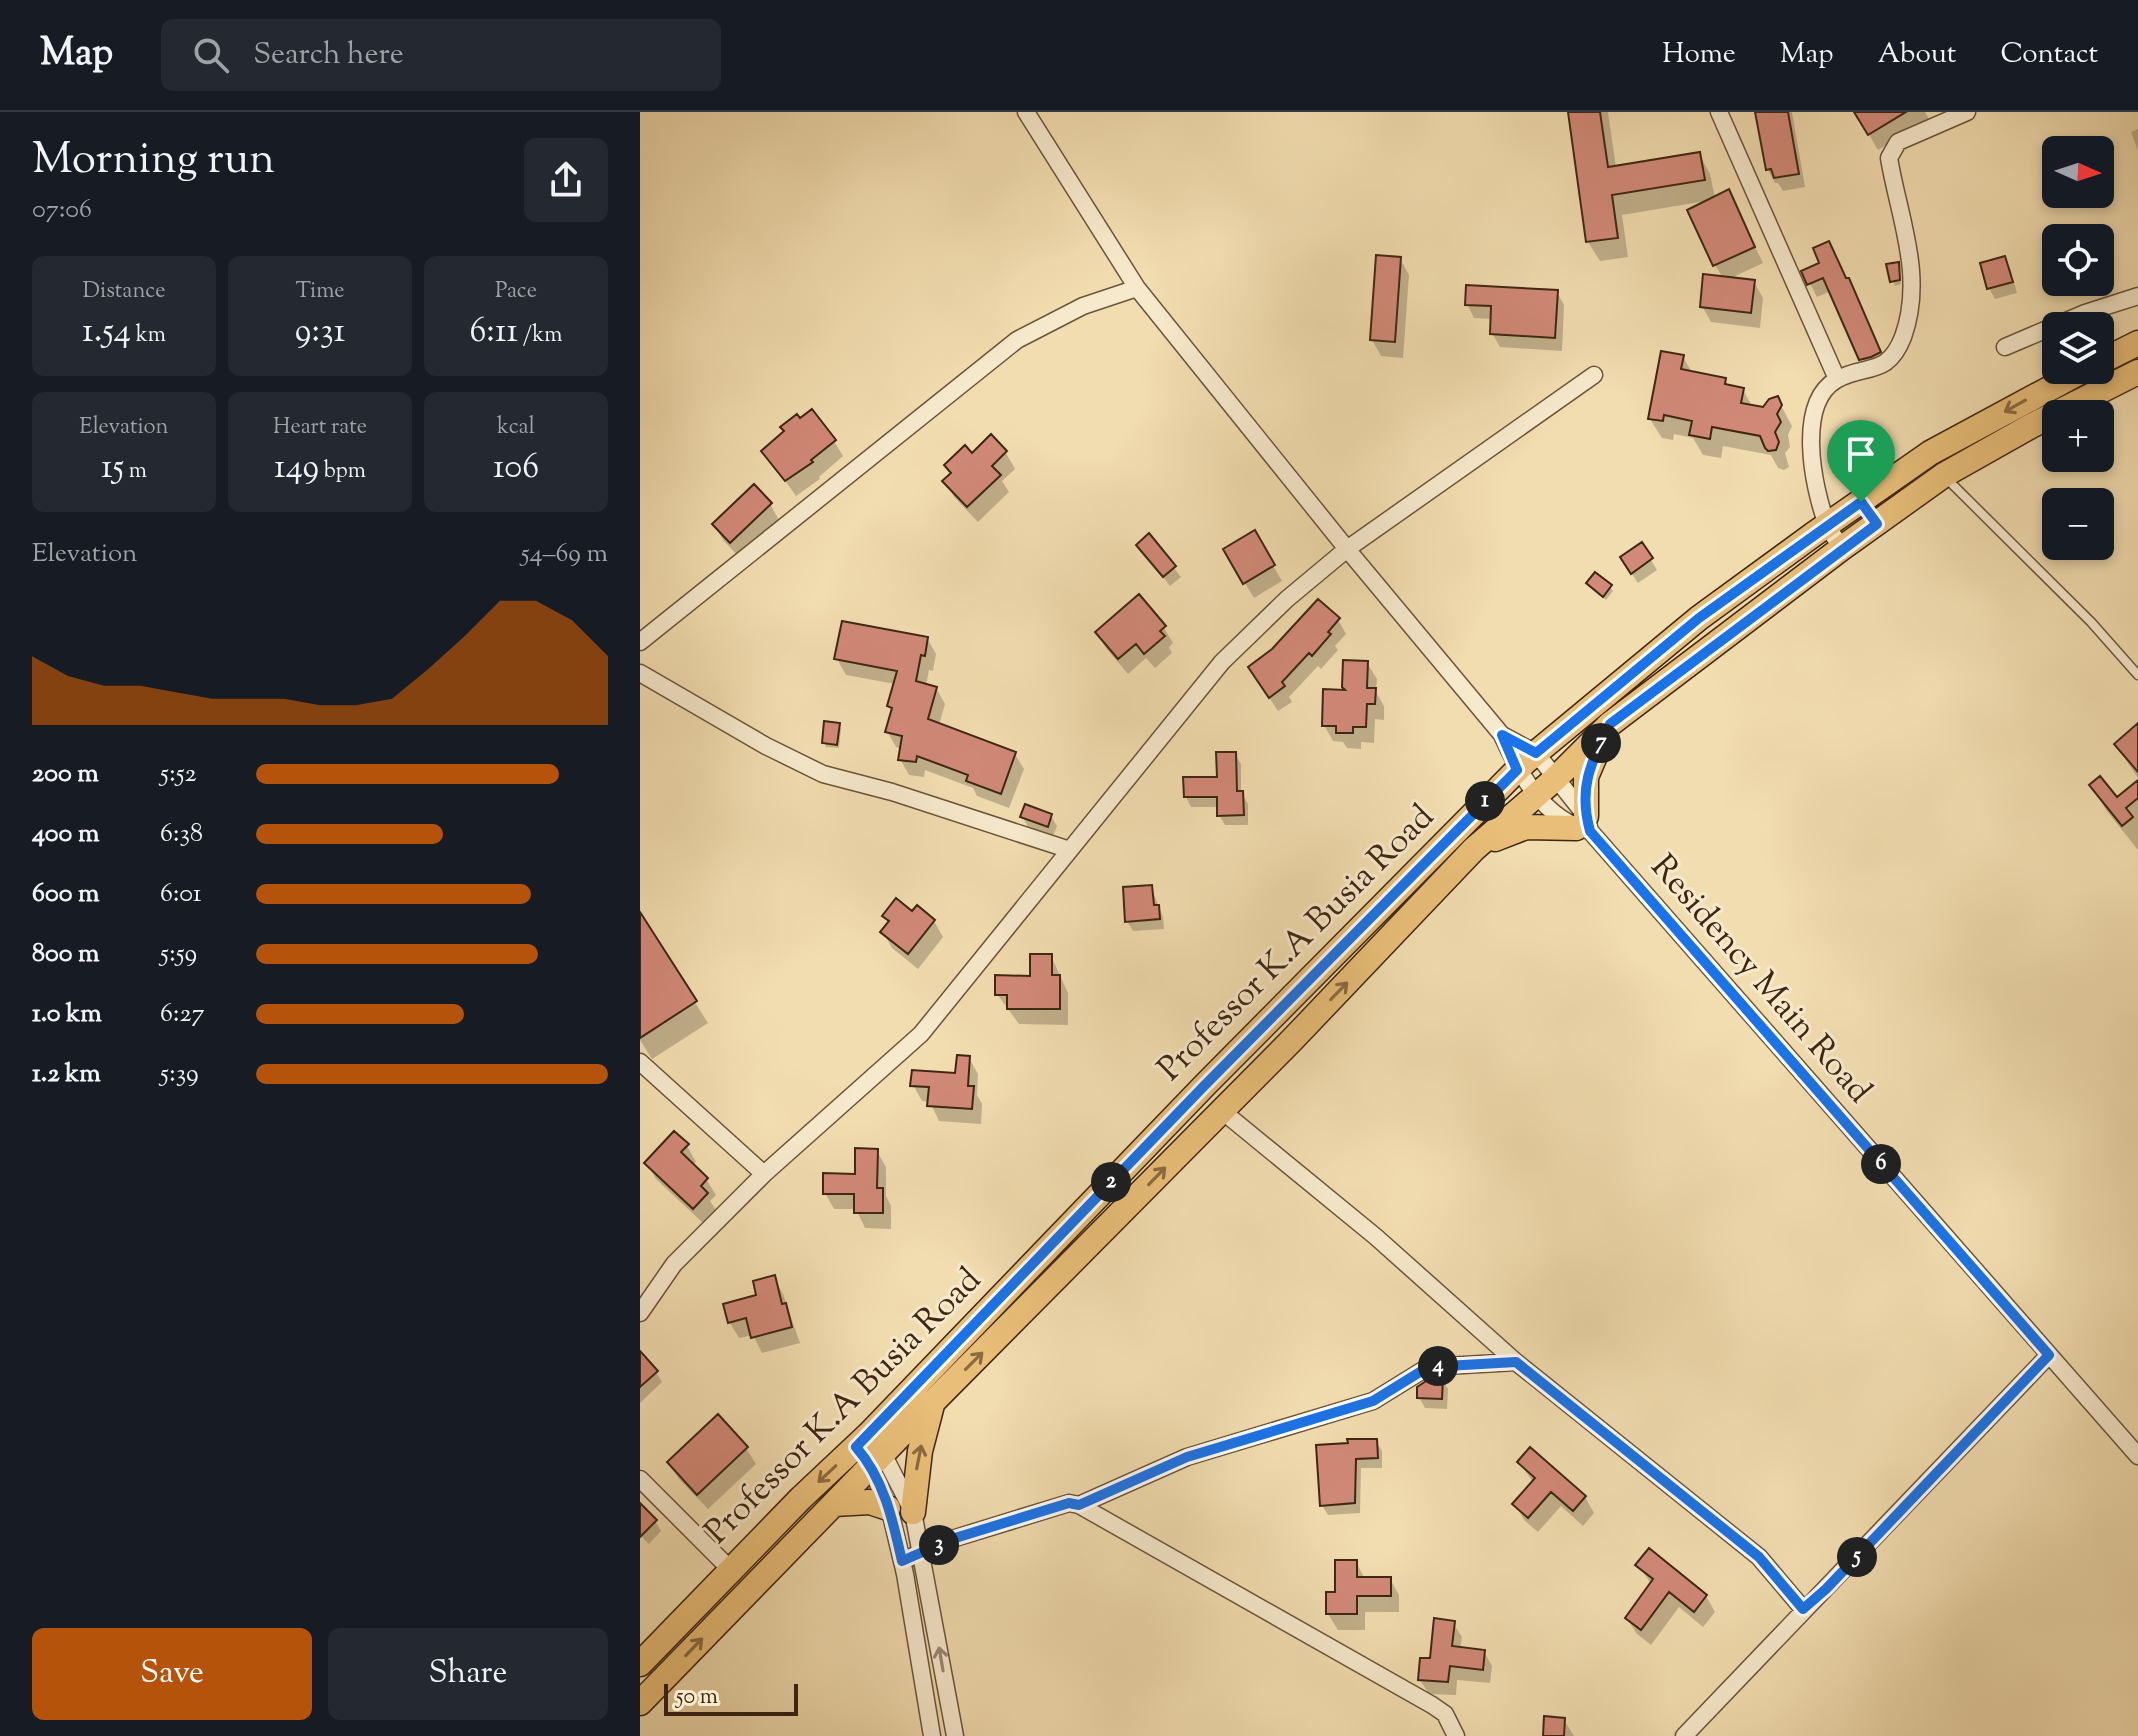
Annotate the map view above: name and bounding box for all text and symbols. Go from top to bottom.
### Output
search box [161,19,721,91]
text: Map [40,28,113,82]
icon: search [189,33,233,77]
text: Search here [253,34,404,77]
text: Home [1662,35,1736,75]
text: Map [1780,35,1834,75]
text: About [1878,35,1956,75]
text: Contact [2000,35,2098,75]
text: Morning run [32,130,275,193]
north arrow [2042,136,2114,208]
map controls [2042,136,2114,560]
button: share [524,138,608,222]
text: 07:06 [32,192,92,229]
button: locate [2042,224,2114,296]
text: Distance [83,276,165,308]
text: Time [296,276,344,308]
text: Pace [495,276,537,308]
text: 1.54 [82,308,131,357]
text: 9:31 [295,308,345,357]
text: 6:11 [470,308,518,357]
button: layers [2042,312,2114,384]
text: km [131,320,166,352]
text: /km [518,320,563,352]
one-way arrow [2003,398,2027,414]
button: + [2042,400,2114,472]
text: Elevation [79,412,169,444]
text: Heart rate [273,412,367,444]
text: kcal [497,412,535,444]
pin [1827,420,1895,502]
icon: arrive [1839,432,1883,476]
text: 15 [101,444,124,493]
text: 149 [274,444,319,493]
text: 106 [493,444,539,493]
text: m [124,456,147,488]
text: bpm [319,456,366,488]
button: − [2042,488,2114,560]
text: Elevation [32,536,137,573]
text: 54–69 m [521,536,608,573]
pin: 7 [1581,723,1621,763]
text: 7 [1595,727,1607,759]
text: 200 m [32,756,99,793]
text: 5:52 [160,756,197,793]
pin: 1 [1465,781,1505,821]
text: 1 [1481,785,1489,817]
street label: Professor K.A Busia Road [1148,795,1446,1093]
text: 400 m [32,816,99,853]
text: 6:38 [160,816,203,853]
street label: Residency Main Road [1638,845,1882,1115]
text: 600 m [32,876,99,913]
text: 6:01 [160,876,202,913]
text: 800 m [32,936,100,973]
text: 5:59 [160,936,197,973]
one-way arrow [1329,982,1348,1001]
text: 1.0 km [32,996,102,1033]
text: 6:27 [160,996,205,1033]
text: 1.2 km [32,1056,101,1093]
text: 5:39 [160,1056,199,1093]
pin: 6 [1861,1144,1901,1184]
text: 6 [1876,1148,1886,1180]
pin: 2 [1091,1162,1131,1202]
text: 2 [1106,1166,1116,1198]
one-way arrow [1147,1166,1166,1186]
street label: Professor K.A Busia Road [695,1258,993,1556]
pin: 4 [1418,1346,1458,1386]
text: 4 [1432,1350,1444,1382]
one-way arrow [964,1352,983,1371]
one-way arrow [912,1445,927,1470]
one-way arrow [817,1464,837,1483]
pin: 3 [919,1525,959,1565]
text: 3 [935,1529,943,1561]
pin: 5 [1837,1537,1877,1577]
text: 5 [1853,1541,1861,1573]
button: Save [32,1628,312,1720]
button: Share [328,1628,608,1720]
one-way arrow [684,1638,703,1657]
one-way arrow [932,1647,947,1672]
scale bar [664,1680,798,1716]
text: 50 m [676,1682,718,1714]

